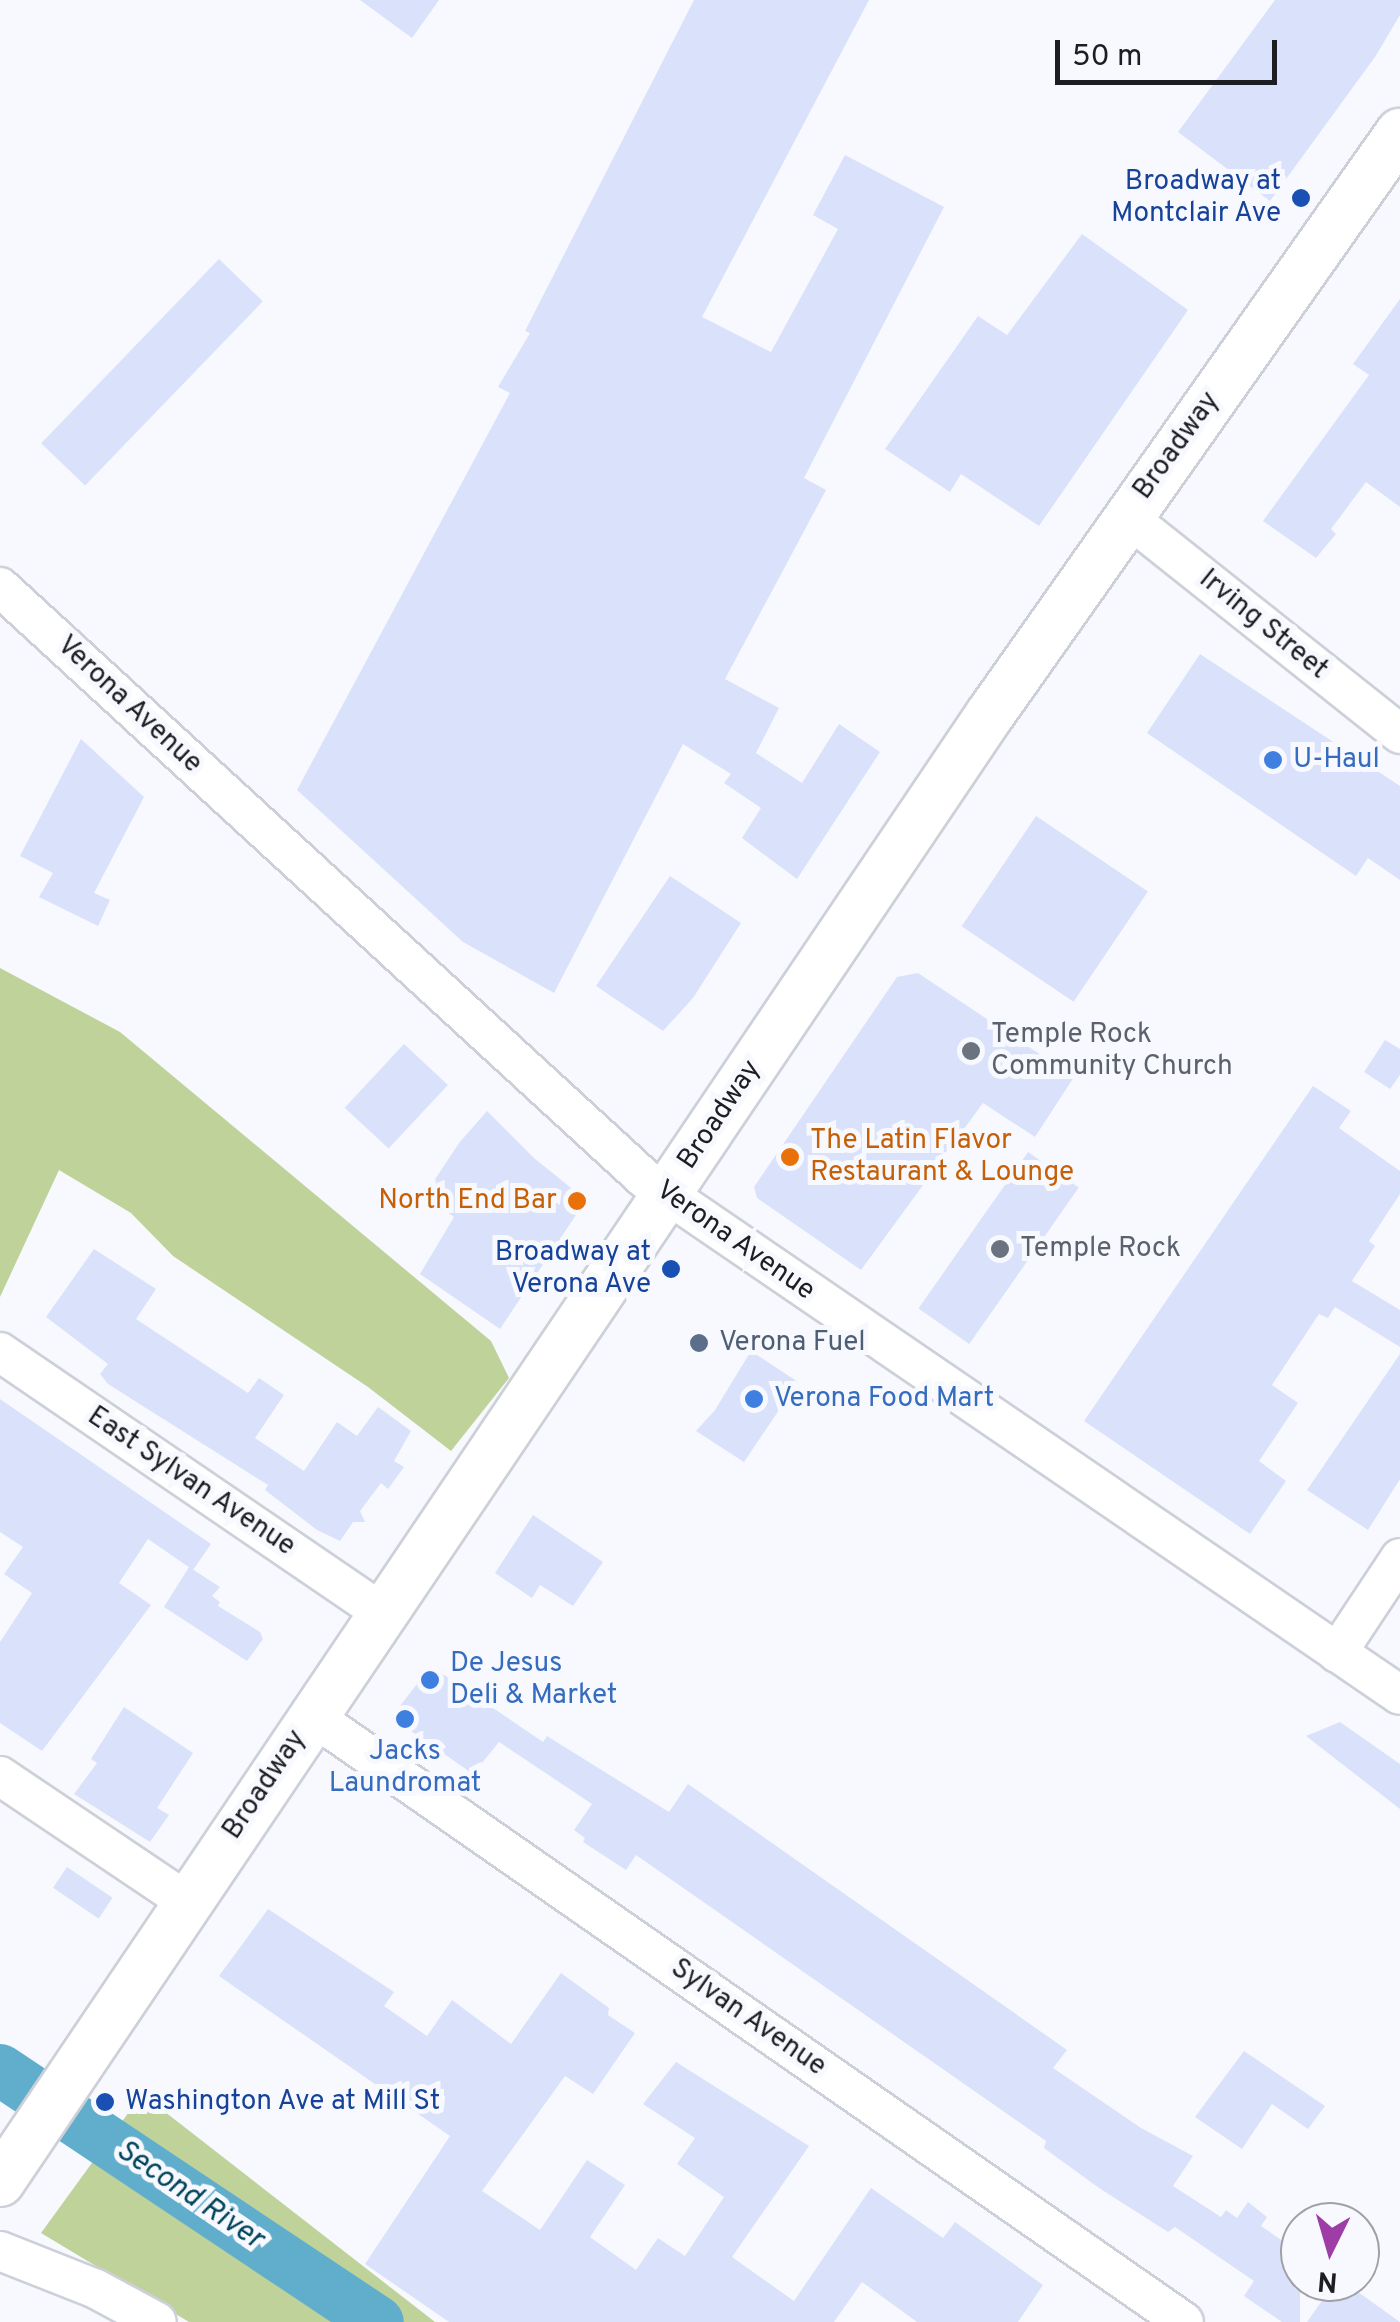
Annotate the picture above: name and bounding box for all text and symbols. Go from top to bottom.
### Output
scale bar [1060,20,1282,82]
text: 50 m [1072,39,1142,76]
place label: Broadway at Montclair Ave [1110,165,1281,231]
marker: Broadway at Montclair Ave [1290,187,1312,209]
street label: Broadway [1127,386,1227,506]
street label: Irving Street [1192,563,1334,687]
street label: Verona Avenue [49,629,209,781]
place label: U-Haul [1293,743,1380,777]
marker: U-Haul [1262,749,1284,771]
place label: Temple Rock Community Church [991,1018,1233,1084]
marker: Temple Rock Community Church [960,1040,982,1062]
street label: Broadway [671,1054,769,1176]
place label: The Latin Flavor Restaurant & Lounge [810,1124,1074,1190]
marker: The Latin Flavor Restaurant & Lounge [779,1146,801,1168]
street label: Verona Avenue [649,1173,821,1309]
place label: North End Bar [378,1184,557,1218]
marker: North End Bar [566,1190,588,1212]
place label: Temple Rock [1020,1232,1181,1266]
place label: Broadway at Verona Ave [495,1236,651,1302]
marker: Temple Rock [989,1238,1011,1260]
marker: Broadway at Verona Ave [660,1258,682,1280]
place label: Verona Fuel [719,1326,866,1360]
marker: Verona Fuel [688,1332,710,1354]
place label: Verona Food Mart [774,1382,994,1416]
marker: Verona Food Mart [743,1388,765,1410]
street label: East Sylvan Avenue [80,1400,302,1564]
place label: De Jesus Deli & Market [450,1647,617,1713]
marker: De Jesus Deli & Market [419,1669,441,1691]
marker: Jacks Laundromat [394,1708,416,1730]
street label: Broadway [216,1724,314,1846]
place label: Jacks Laundromat [329,1735,481,1801]
street label: Sylvan Avenue [663,1952,833,2084]
place label: Washington Ave at Mill St [125,2085,442,2119]
marker: Washington Ave at Mill St [94,2091,116,2113]
water label: Second River [108,2134,270,2258]
north arrow [1280,2202,1380,2302]
text: N [1316,2261,1339,2299]

